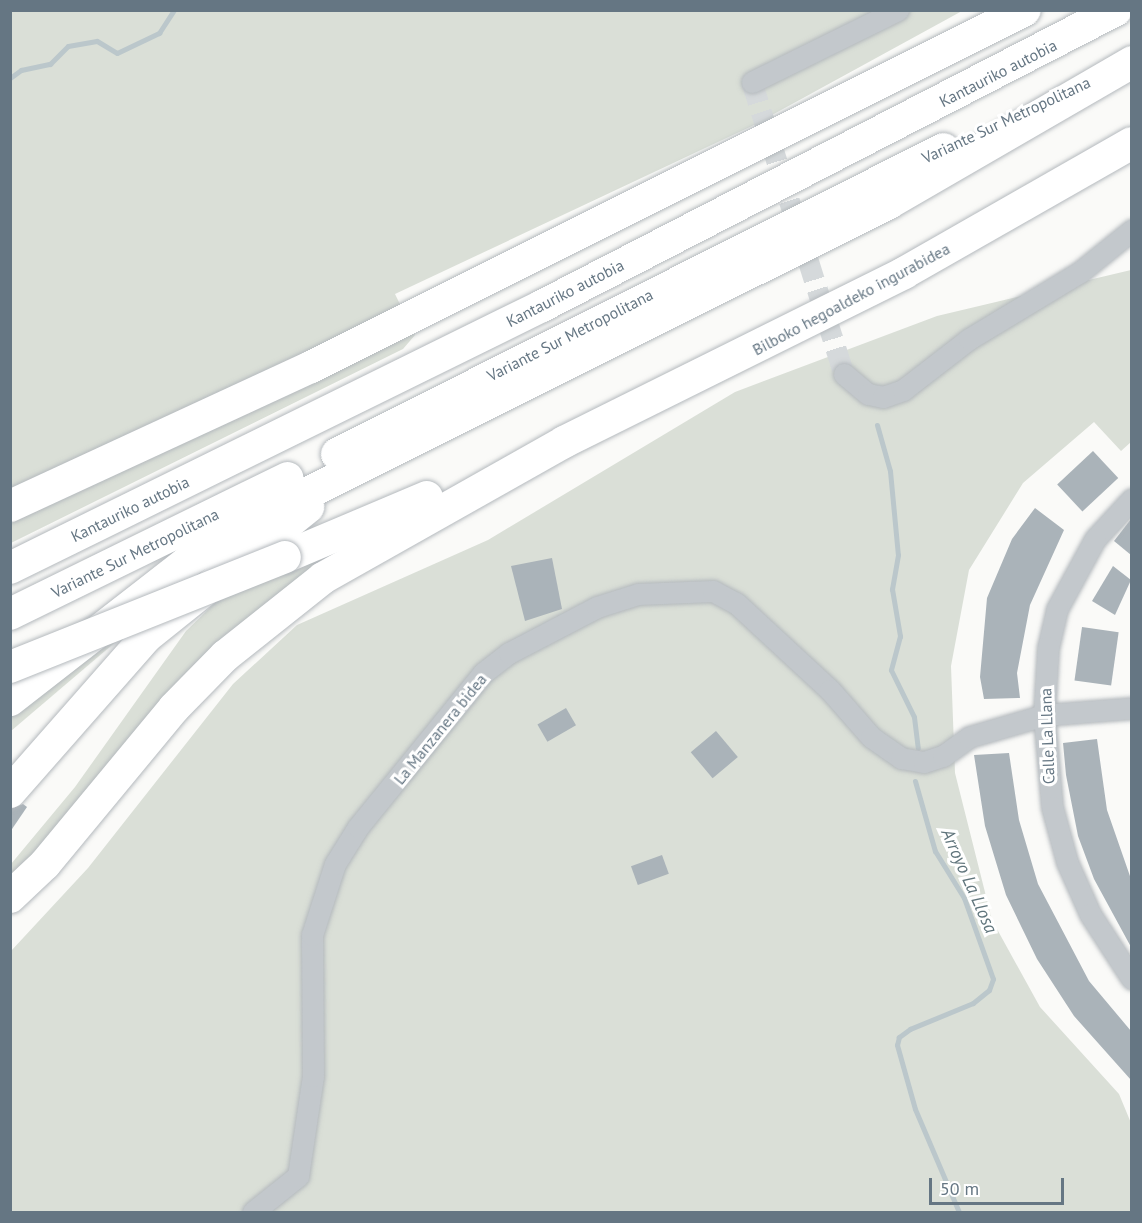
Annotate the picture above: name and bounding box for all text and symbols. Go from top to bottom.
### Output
street label: Kantauriko autobia [936,35,1060,111]
street label: Variante Sur Metropolitana [919,73,1093,167]
street label: Bilboko hegoaldeko ingurabidea [749,239,953,359]
street label: Kantauriko autobia [503,255,627,331]
street label: Variante Sur Metropolitana [484,285,656,385]
street label: Kantauriko autobia [68,472,192,546]
street label: Variante Sur Metropolitana [48,504,222,602]
street label: La Manzanera bidea [390,670,490,788]
street label: Calle La Llana [1036,688,1058,784]
water label: Arroyo La Llosa [936,825,1002,937]
scale bar [932,1166,1067,1204]
text: 50 m [940,1177,979,1200]

